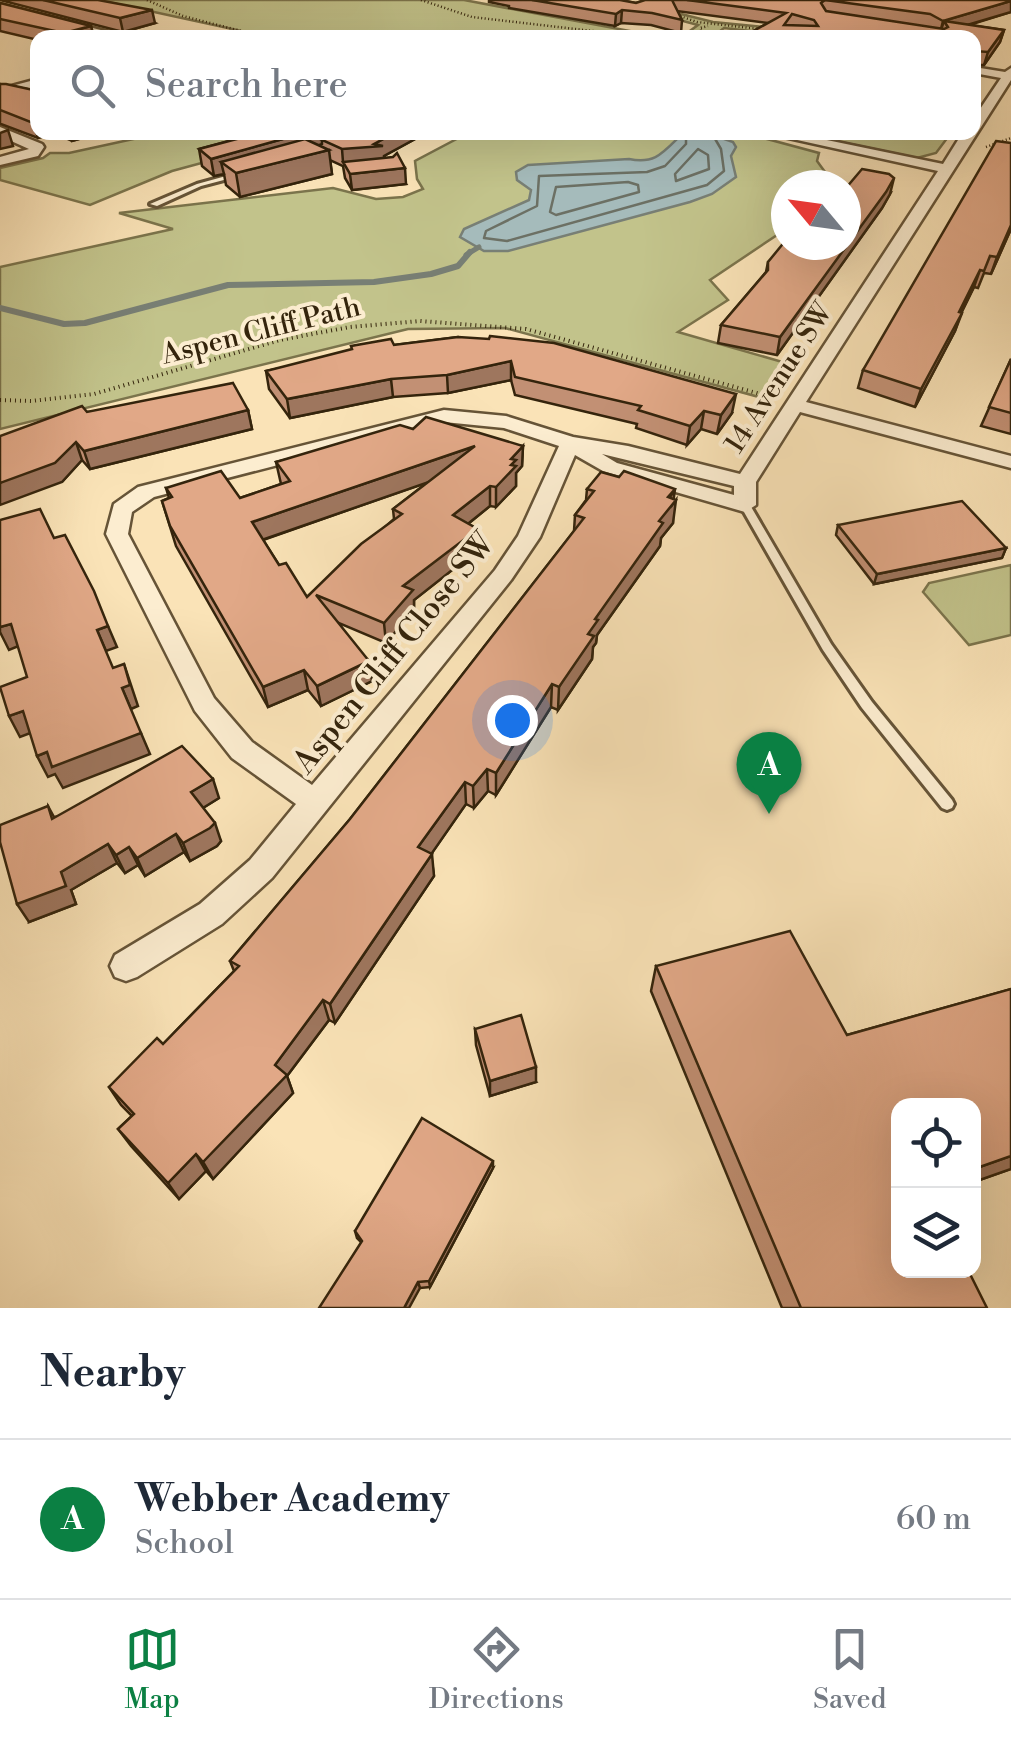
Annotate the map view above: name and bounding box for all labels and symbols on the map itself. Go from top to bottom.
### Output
north arrow [771,170,861,260]
street label: Aspen Cliff Path [157,289,364,373]
street label: 14 Avenue SW [717,295,841,460]
street label: Aspen Cliff Close SW [284,524,504,782]
your location [487,695,538,746]
pin: A [736,732,802,814]

